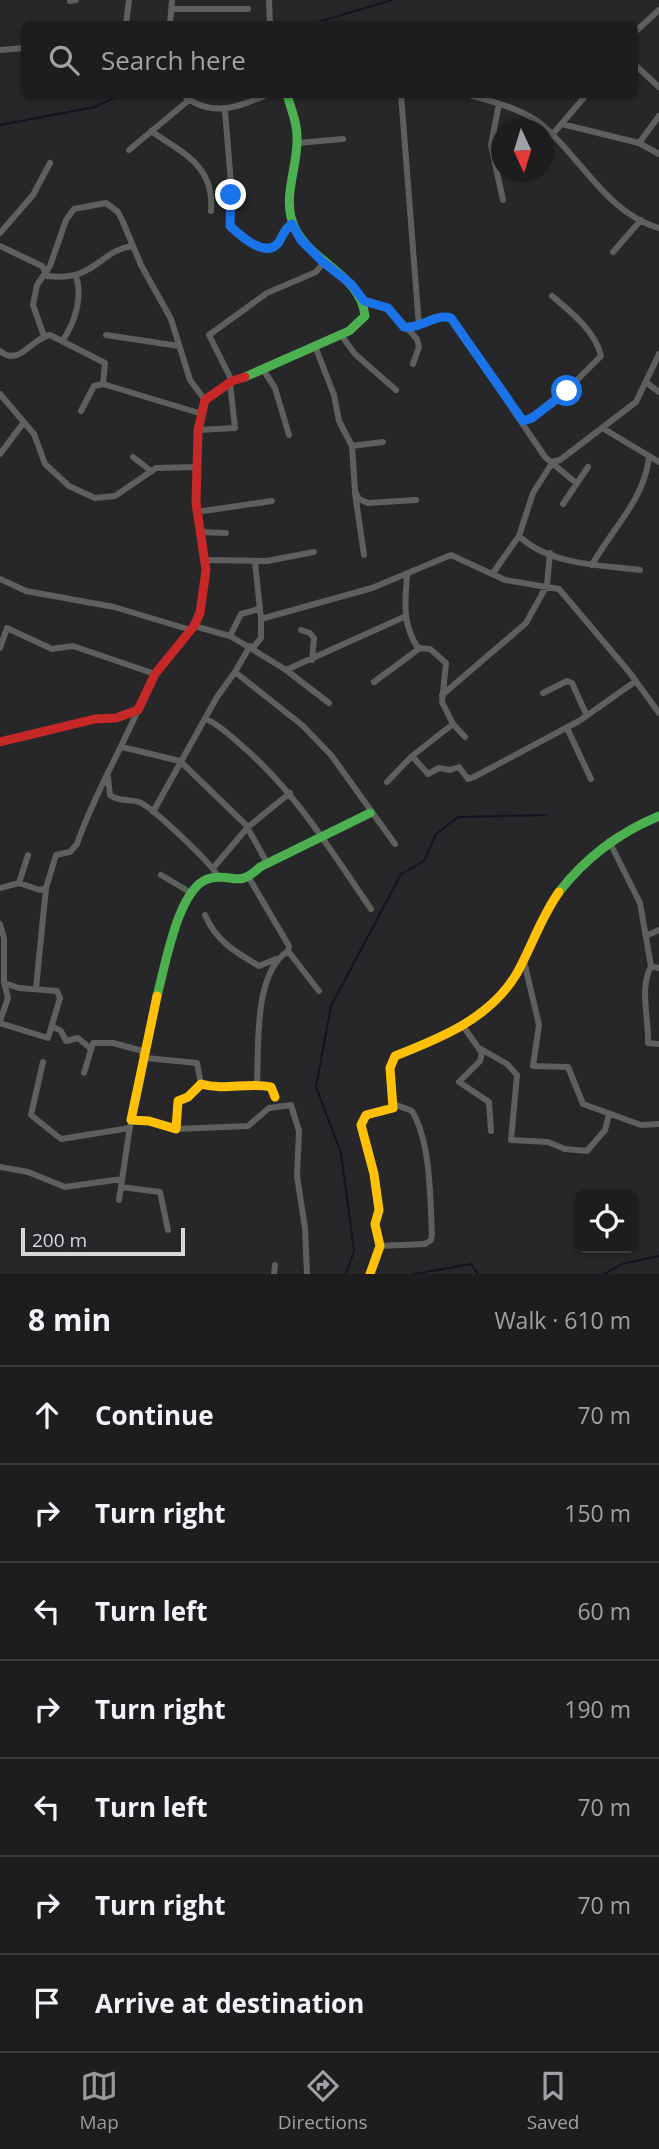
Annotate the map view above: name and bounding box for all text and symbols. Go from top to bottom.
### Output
search box [21,21,638,98]
icon: search [45,41,83,79]
text: Search here [101,42,246,78]
north arrow [491,119,554,182]
route end [215,179,246,210]
route start [551,375,582,406]
map controls [575,1190,638,1253]
button: locate [575,1190,638,1253]
scale bar [21,1225,186,1257]
text: 200 m [32,1227,87,1253]
text: 8 min [28,1299,111,1340]
text: Walk · 610 m [494,1304,631,1336]
icon: ahead [28,1396,66,1434]
text: Continue [95,1397,214,1433]
text: 70 m [577,1399,631,1431]
icon: right [28,1494,66,1532]
text: Turn right [95,1495,226,1531]
text: 150 m [564,1497,631,1529]
icon: left [28,1592,66,1630]
text: Turn left [95,1593,207,1629]
text: 60 m [577,1595,631,1627]
icon: right [28,1690,66,1728]
text: Turn right [95,1691,226,1727]
text: 190 m [564,1693,631,1725]
icon: left [28,1788,66,1826]
text: Turn left [95,1789,207,1825]
text: 70 m [577,1791,631,1823]
icon: right [28,1886,66,1924]
text: Turn right [95,1887,226,1923]
text: 70 m [577,1889,631,1921]
icon: arrive [28,1984,66,2022]
text: Arrive at destination [95,1985,364,2021]
tab: Map [80,2067,119,2135]
tab: Directions [278,2067,368,2135]
tab: Saved [527,2067,579,2135]

